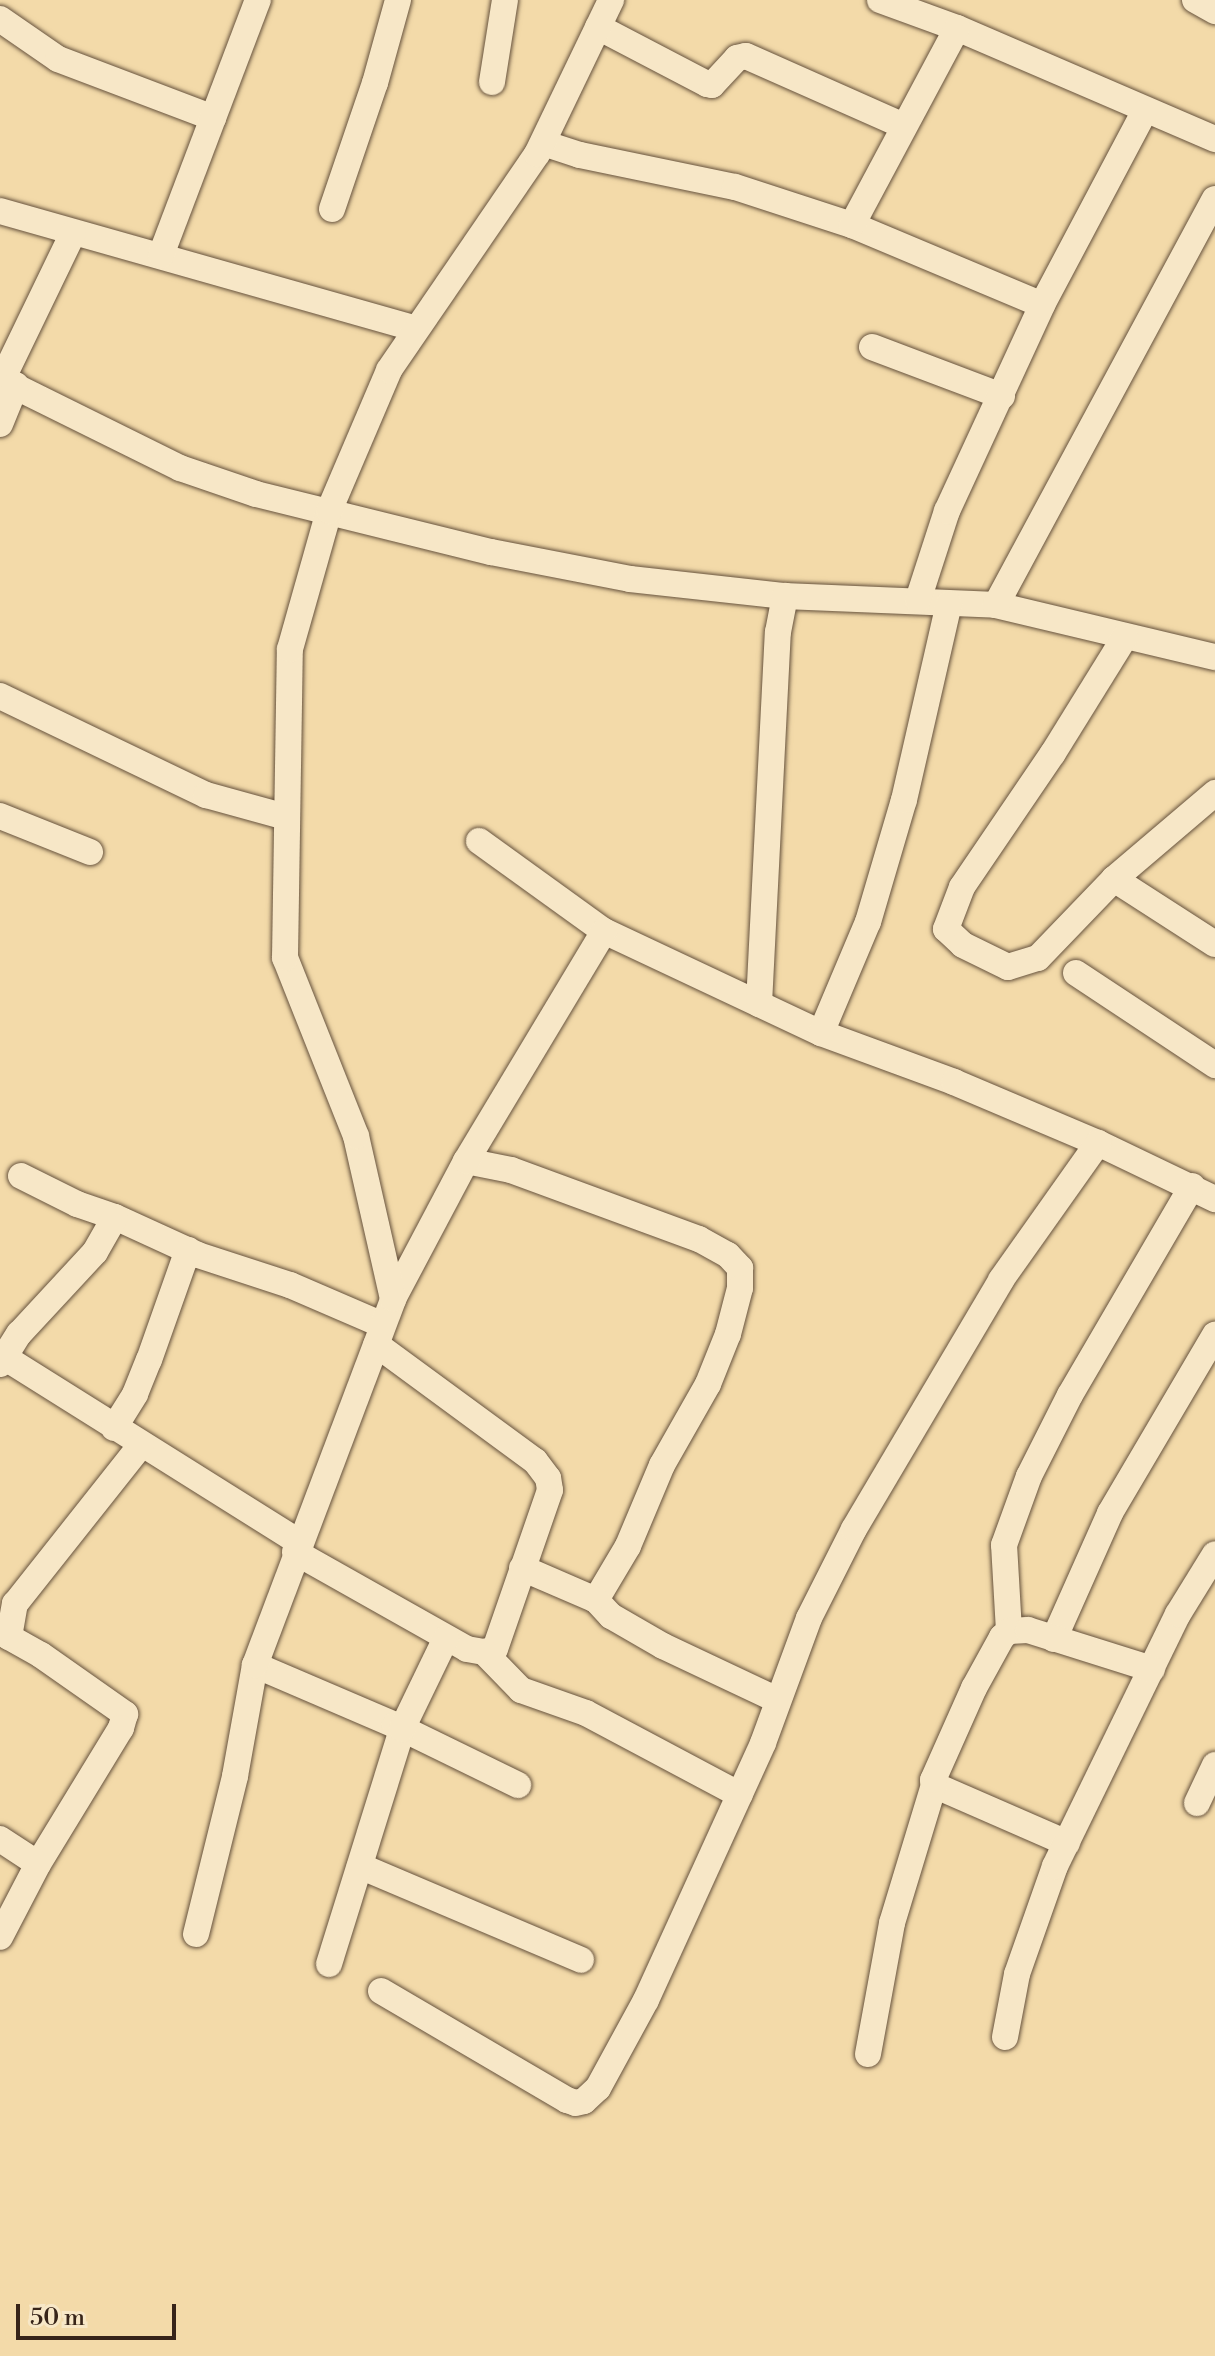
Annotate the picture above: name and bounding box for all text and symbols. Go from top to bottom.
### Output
scale bar [20,2288,180,2338]
text: 50 m [30,2303,85,2333]

